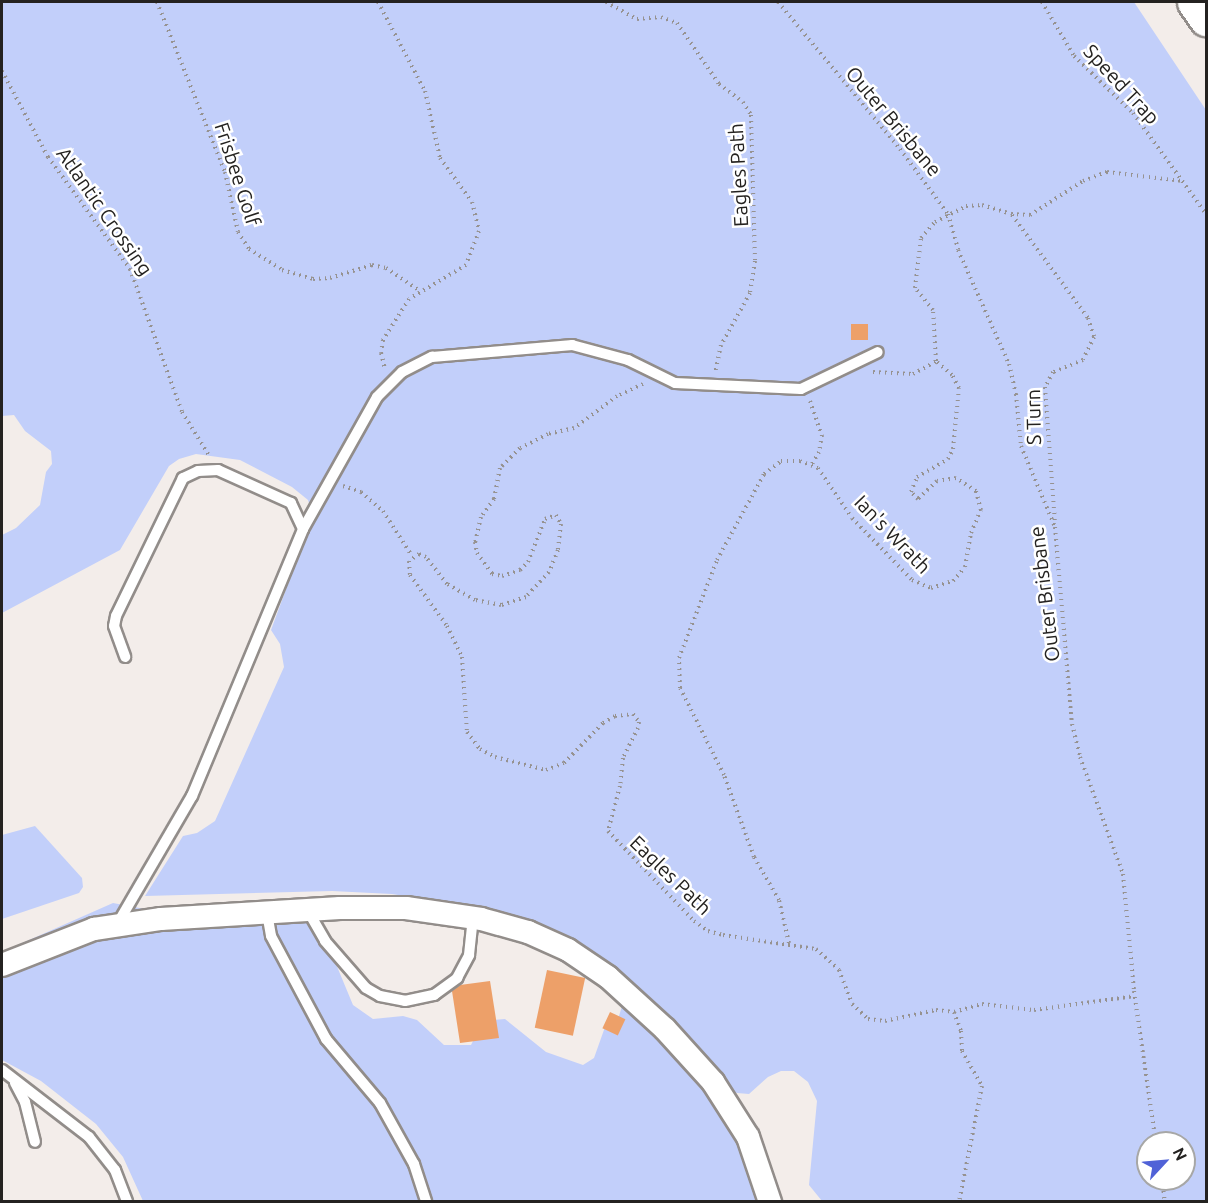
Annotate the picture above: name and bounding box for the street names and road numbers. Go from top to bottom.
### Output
street label: Speed Trap [1079,39,1165,129]
street label: Outer Brisbane [841,61,947,181]
street label: Frisbee Golf [210,119,266,229]
street label: Eagles Path [723,123,753,227]
street label: Atlantic Crossing [52,142,158,280]
street label: S Turn [1021,389,1045,445]
street label: Ian's Wrath [850,490,936,578]
street label: Outer Brisbane [1024,525,1064,663]
street label: Eagles Path [625,830,717,920]

